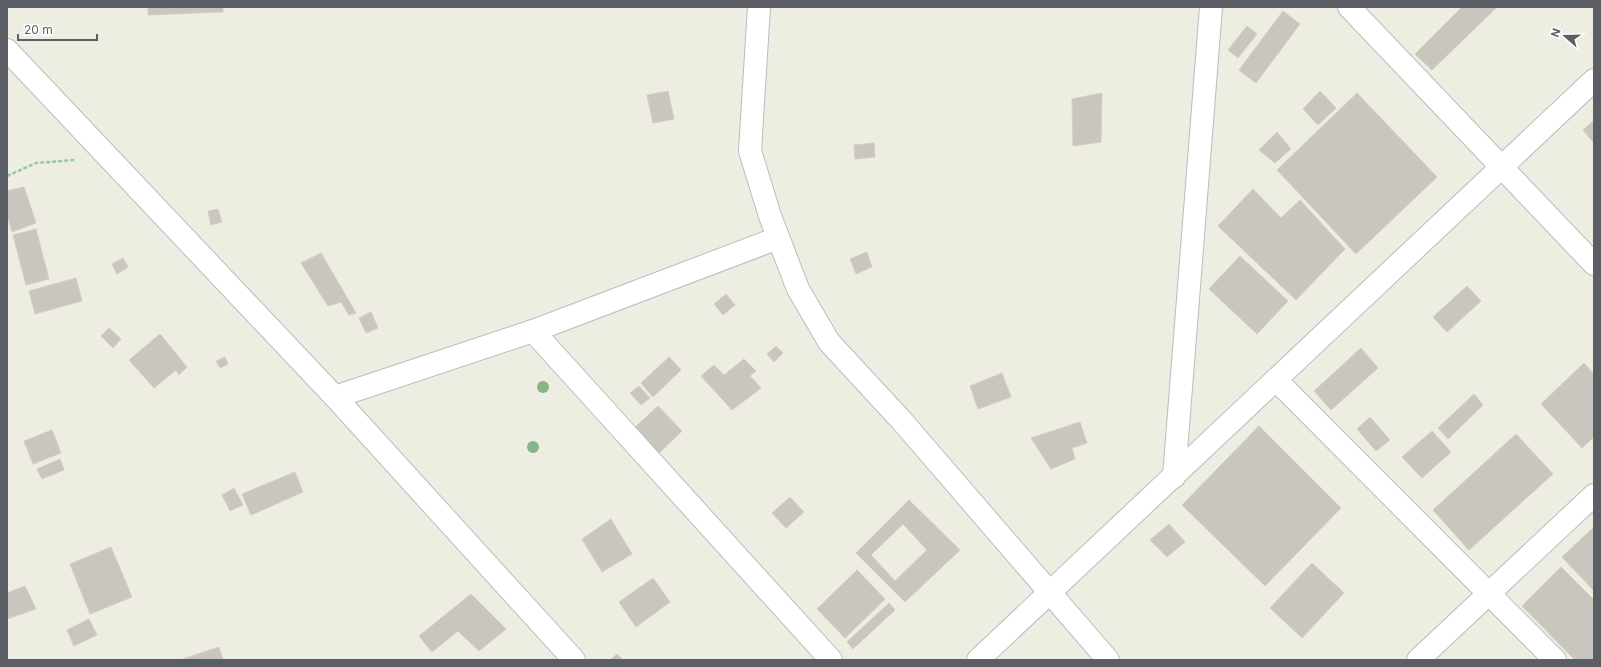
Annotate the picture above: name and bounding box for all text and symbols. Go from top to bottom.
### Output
scale bar [18,16,97,42]
north arrow [1545,16,1585,56]
text: 20 m [24,22,53,37]
text: N [1548,26,1564,39]

